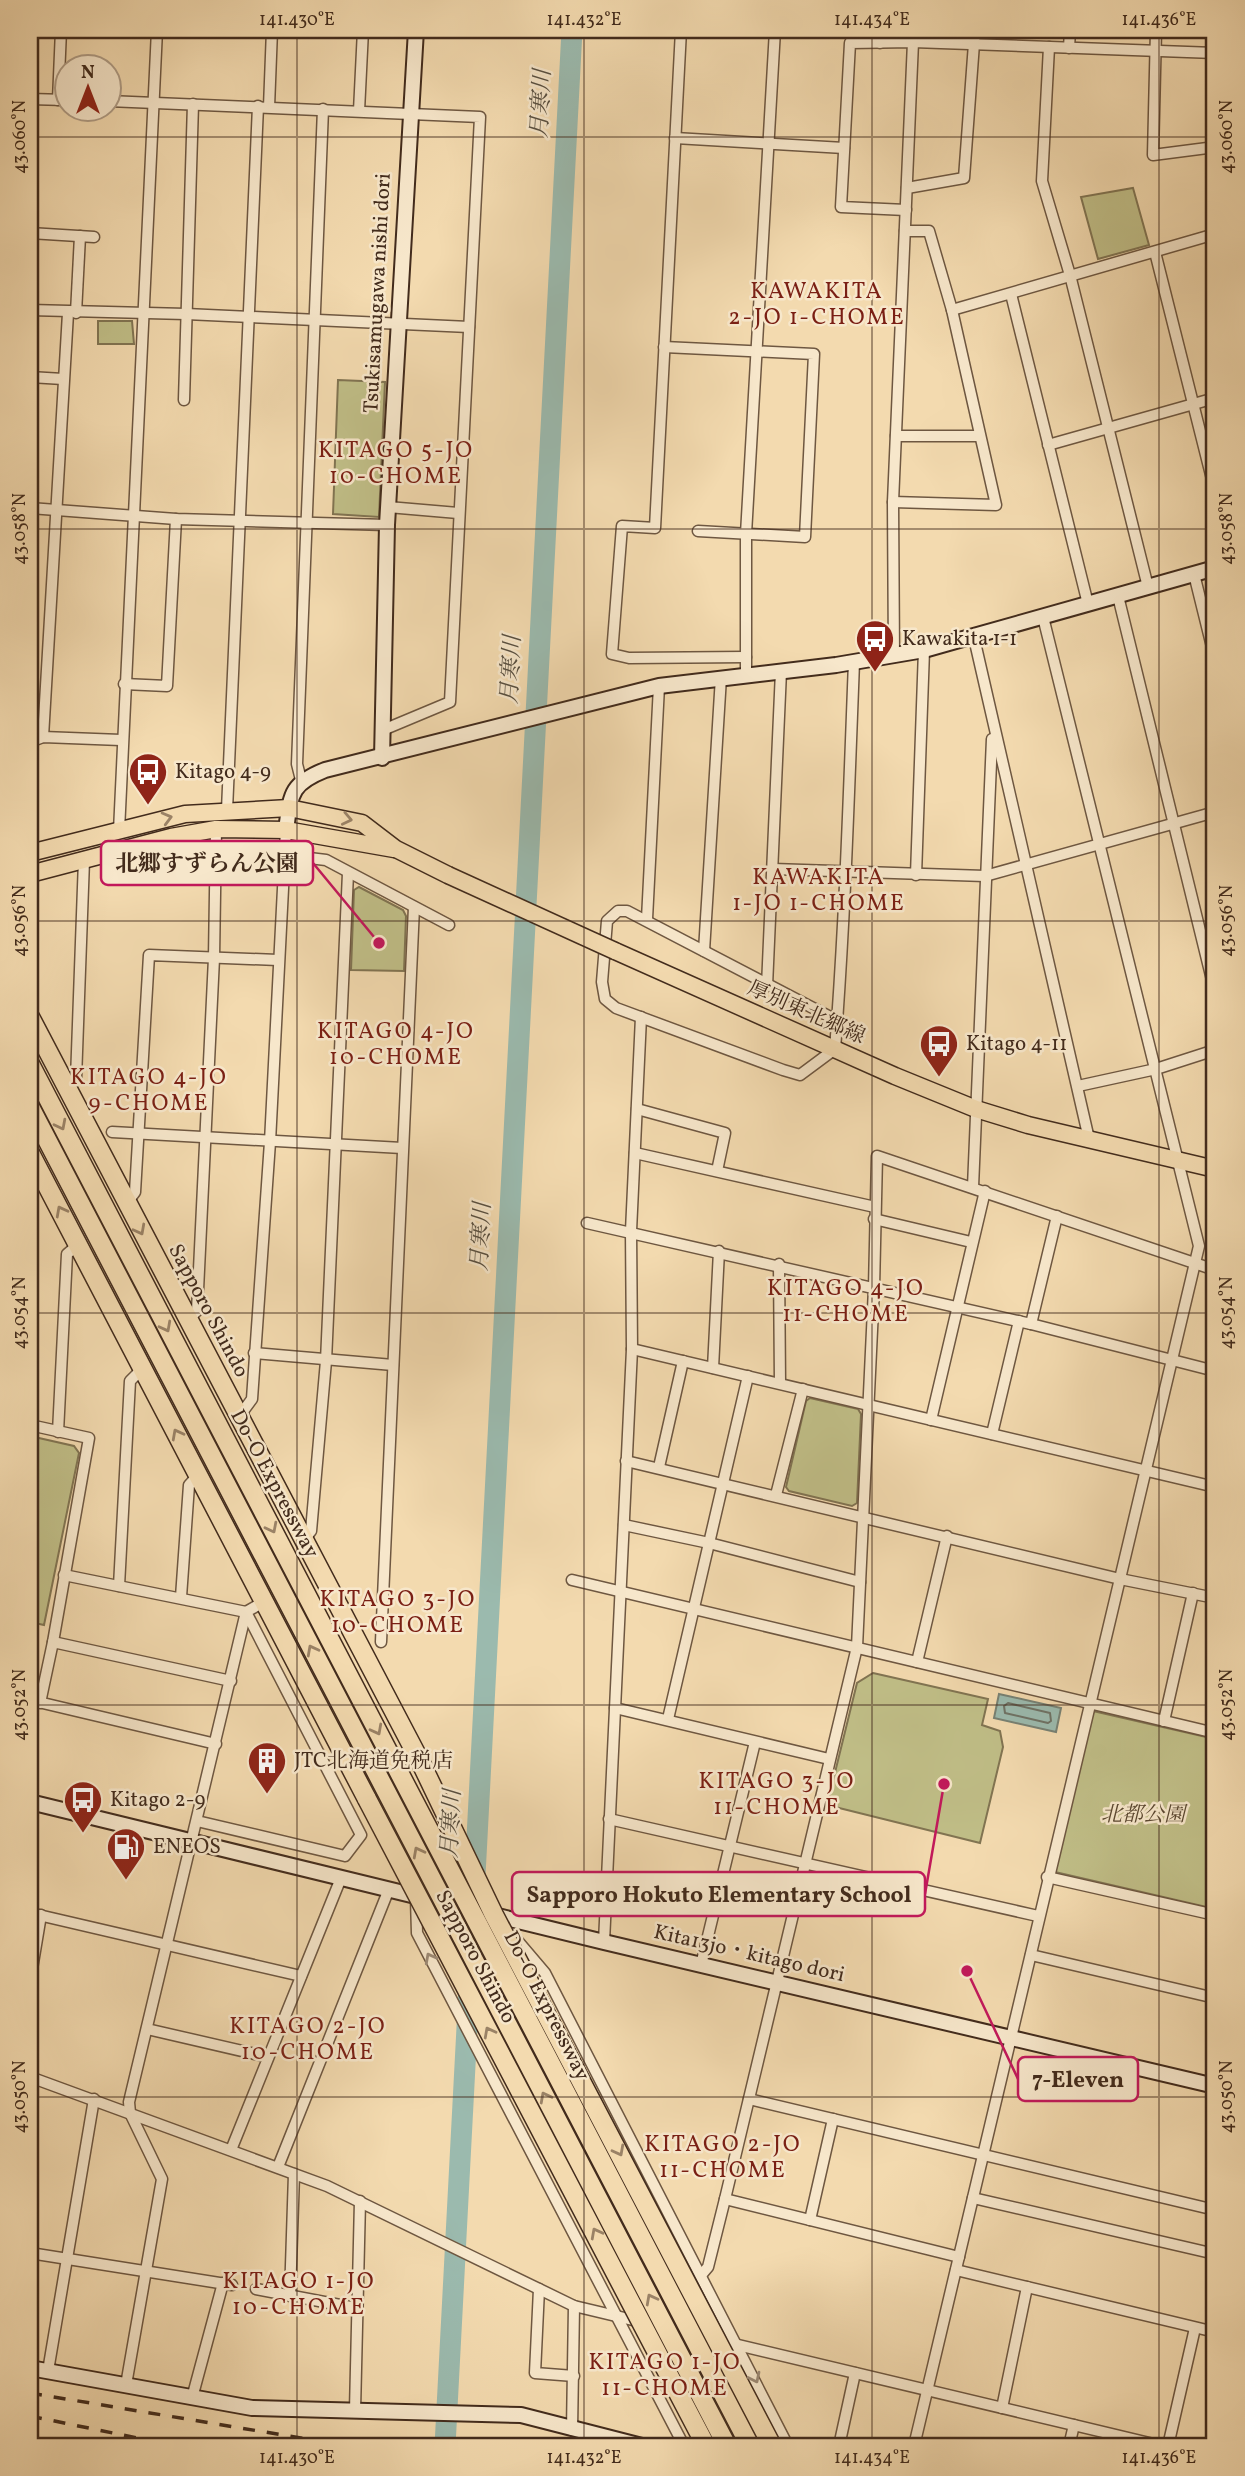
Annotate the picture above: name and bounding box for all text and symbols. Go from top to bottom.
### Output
text: 141.430°E [259,8,335,33]
text: 141.432°E [546,8,622,33]
text: 141.434°E [834,8,910,33]
text: 141.436°E [1122,8,1197,33]
north arrow [52,52,122,122]
text: N [81,60,95,86]
water label: 月寒川 [524,66,560,139]
text: 43.060°N [8,100,33,174]
text: 43.060°N [1215,100,1240,174]
street label: Tsukisamugawa nishi dori [357,172,399,414]
district label: KAWAKITA 2-JO 1-CHOME [728,276,906,334]
district label: KITAGO 5-JO 10-CHOME [318,435,474,493]
text: 43.058°N [8,493,33,565]
text: 43.058°N [1215,493,1240,565]
bus stop icon: Kawakita 1-1 [854,618,896,673]
place label: Kawakita 1-1 [902,625,1017,654]
water label: 月寒川 [494,632,530,705]
bus stop icon: Kitago 4-9 [127,751,169,806]
place label: Kitago 4-9 [175,758,271,787]
one-way arrow [341,811,353,826]
one-way arrow [161,812,173,826]
callout: 北郷すずらん公園 [101,841,313,885]
text: 北郷すずらん公園 [115,849,299,881]
district label: KAWAKITA 1-JO 1-CHOME [732,862,906,920]
text: 43.056°N [8,885,33,957]
text: 43.056°N [1215,885,1240,957]
street label: 厚別東北郷線 [743,974,869,1052]
district label: KITAGO 4-JO 10-CHOME [317,1016,475,1074]
bus stop icon: Kitago 4-11 [918,1023,960,1078]
place label: Kitago 4-11 [966,1030,1067,1059]
district label: KITAGO 4-JO 9-CHOME [70,1062,228,1120]
one-way arrow [53,1118,66,1130]
water label: 月寒川 [464,1199,500,1272]
one-way arrow [55,1205,69,1218]
one-way arrow [131,1222,145,1235]
street label: Sapporo Shindo [161,1239,255,1383]
district label: KITAGO 4-JO 11-CHOME [767,1273,925,1331]
text: 43.054°N [8,1276,33,1350]
text: 43.054°N [1215,1276,1240,1350]
one-way arrow [158,1320,172,1332]
street label: Do-O Expressway [223,1405,326,1564]
one-way arrow [172,1429,186,1441]
one-way arrow [263,1521,277,1533]
district label: KITAGO 3-JO 10-CHOME [320,1584,476,1642]
one-way arrow [307,1645,321,1657]
text: 43.052°N [8,1669,33,1741]
text: 43.052°N [1215,1669,1240,1741]
one-way arrow [368,1723,382,1735]
building icon: JTC北海道免税店 [246,1740,288,1795]
place label: JTC北海道免税店 [294,1747,453,1776]
district label: KITAGO 3-JO 11-CHOME [699,1766,855,1824]
bus stop icon: Kitago 2-9 [62,1779,104,1834]
place label: Kitago 2-9 [110,1786,206,1815]
water label: 月寒川 [434,1786,470,1859]
park label: 北都公園 [1101,1801,1188,1830]
fuel station icon: ENEOS [105,1826,147,1881]
place label: ENEOS [153,1833,221,1862]
one-way arrow [412,1847,426,1859]
callout: Sapporo Hokuto Elementary School [512,1872,925,1916]
text: Sapporo Hokuto Elementary School [527,1880,912,1912]
street label: Sapporo Shindo [428,1885,522,2029]
street label: Kita13jo・kitago dori [651,1918,847,1990]
street label: Do-O Expressway [496,1926,597,2086]
one-way arrow [424,1953,438,1965]
district label: KITAGO 2-JO 10-CHOME [229,2011,387,2069]
one-way arrow [484,2027,498,2039]
callout: 7-Eleven [1018,2057,1138,2101]
text: 43.050°N [8,2061,33,2134]
text: 43.050°N [1215,2061,1240,2134]
text: 7-Eleven [1032,2065,1124,2097]
one-way arrow [540,2092,554,2104]
district label: KITAGO 2-JO 11-CHOME [644,2129,802,2187]
one-way arrow [610,2144,624,2156]
one-way arrow [590,2228,604,2241]
district label: KITAGO 1-JO 10-CHOME [222,2266,376,2324]
one-way arrow [645,2294,659,2306]
district label: KITAGO 1-JO 11-CHOME [588,2347,742,2405]
one-way arrow [747,2371,761,2383]
text: 141.430°E [259,2446,335,2471]
text: 141.432°E [546,2446,622,2471]
text: 141.434°E [834,2446,910,2471]
text: 141.436°E [1122,2446,1197,2471]

